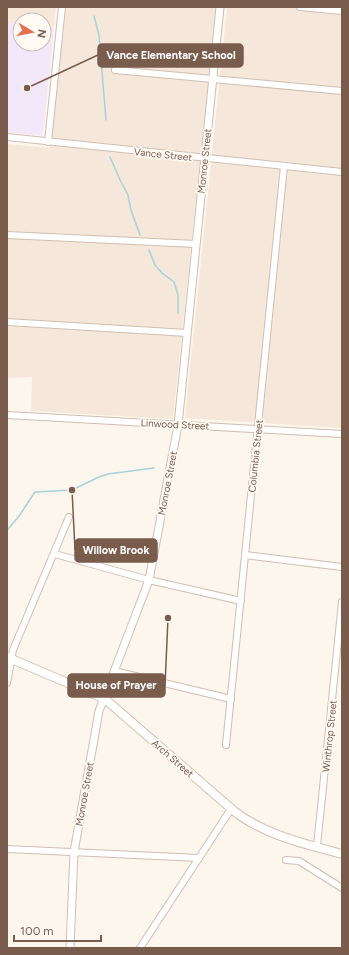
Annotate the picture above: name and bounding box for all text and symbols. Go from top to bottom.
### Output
north arrow [12,12,52,52]
text: N [34,28,48,39]
callout: Vance Elementary School [98,44,243,67]
text: Vance Elementary School [106,49,236,62]
street label: Monroe Street [195,128,214,194]
street label: Vance Street [133,145,193,164]
street label: Linwood Street [140,416,210,433]
street label: Columbia Street [245,419,266,493]
street label: Monroe Street [155,450,180,516]
callout: Willow Brook [75,539,157,562]
text: Willow Brook [83,544,149,557]
callout: House of Prayer [68,674,165,697]
text: House of Prayer [76,679,157,692]
street label: Winthrop Street [319,699,340,773]
street label: Arch Street [149,737,197,780]
street label: Monroe Street [72,761,97,827]
scale bar [14,917,101,943]
text: 100 m [20,924,54,938]

